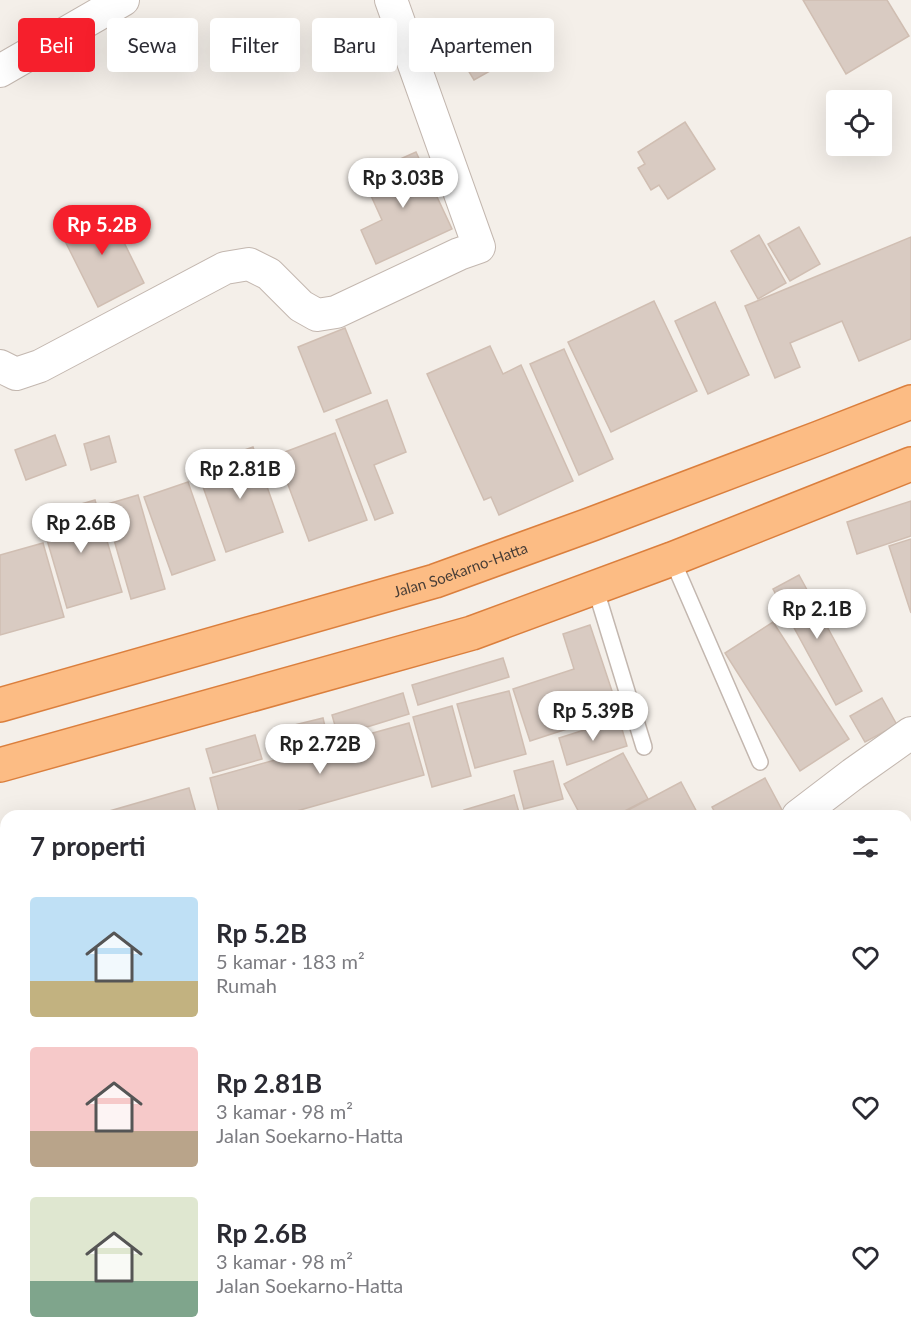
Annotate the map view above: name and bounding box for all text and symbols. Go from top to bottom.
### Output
chip: Beli [18,18,95,72]
chip: Sewa [107,18,198,72]
chip: Filter [210,18,300,72]
chip: Baru [312,18,397,72]
chip: Apartemen [409,18,554,72]
map controls [826,90,892,156]
button: locate [826,90,892,156]
pin: Rp 3.03B [341,158,465,209]
text: Rp 3.03B [362,165,444,189]
pin: Rp 5.2B [47,205,157,256]
text: Rp 5.2B [67,212,137,236]
pin: Rp 2.81B [178,449,302,500]
text: Rp 2.81B [199,456,281,480]
pin: Rp 2.6B [26,503,136,554]
text: Rp 2.6B [46,510,116,534]
street label: Jalan Soekarno-Hatta [391,538,530,600]
pin: Rp 2.1B [762,589,872,640]
text: Rp 2.1B [782,596,852,620]
pin: Rp 5.39B [531,691,655,742]
text: Rp 5.39B [552,698,634,722]
pin: Rp 2.72B [258,724,382,775]
text: Rp 2.72B [279,731,361,755]
text: 7 properti [30,830,146,862]
icon: filters [849,830,882,863]
text: Rp 5.2B [216,917,307,949]
icon: home [78,921,150,993]
icon: heart [849,941,882,974]
text: 5 kamar · 183 m² [216,949,365,973]
text: Rumah [216,973,277,997]
text: Rp 2.81B [216,1067,322,1099]
icon: home [78,1071,150,1143]
icon: heart [849,1091,882,1124]
text: 3 kamar · 98 m² [216,1099,353,1123]
text: Jalan Soekarno-Hatta [216,1123,403,1147]
text: Rp 2.6B [216,1217,307,1249]
icon: home [78,1221,150,1293]
icon: heart [849,1241,882,1274]
text: 3 kamar · 98 m² [216,1249,353,1273]
text: Jalan Soekarno-Hatta [216,1273,403,1297]

